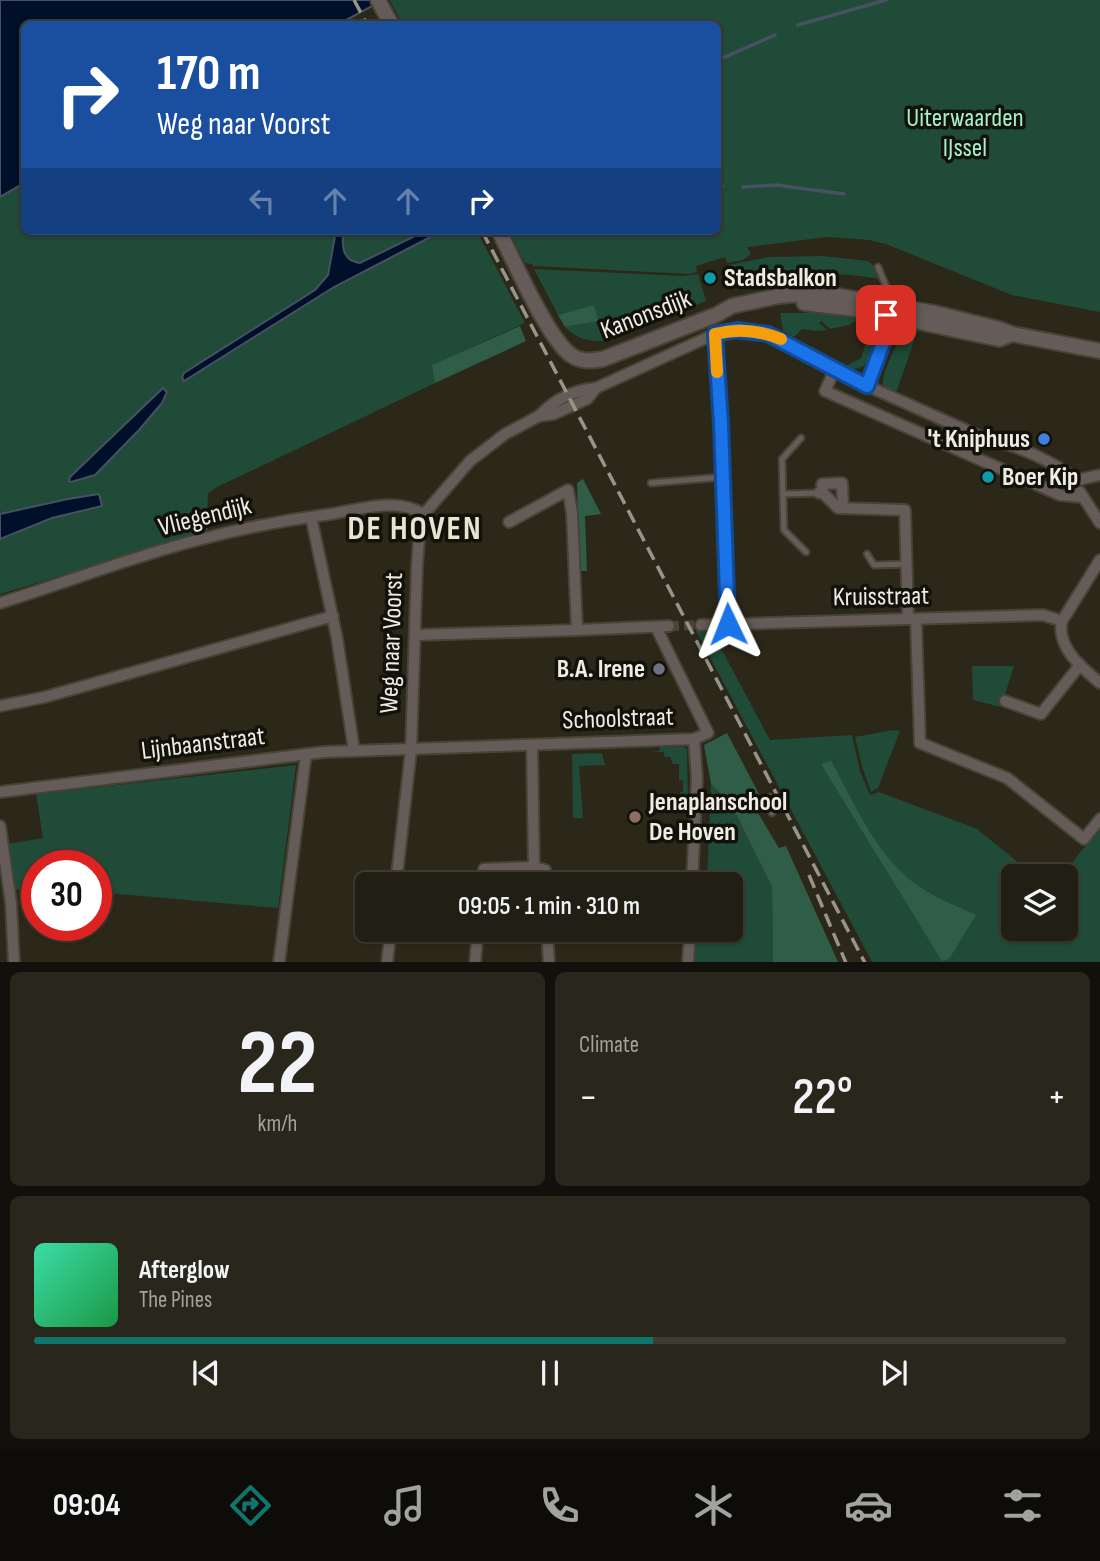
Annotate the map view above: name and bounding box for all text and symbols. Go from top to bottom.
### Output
text: 170 m [157,45,261,104]
icon: right [42,49,133,140]
park label: Uiterwaarden IJssel [906,103,1024,164]
text: Weg naar Voorst [157,105,331,144]
icon: left [243,182,281,220]
icon: ahead [316,182,354,220]
icon: ahead [389,182,427,220]
icon: right [462,182,500,220]
place label: Stadsbalkon [724,263,837,294]
marker: Stadsbalkon [702,270,718,286]
street label: Kanonsdijk [596,284,696,346]
pin [856,285,916,345]
icon: arrive [867,296,905,334]
place label: 't Kniphuus [927,424,1030,455]
marker: 't Kniphuus [1036,431,1052,447]
place label: Boer Kip [1002,462,1078,493]
marker: Boer Kip [980,469,996,485]
street label: Vliegendijk [155,491,255,543]
district label: DE HOVEN [347,509,483,549]
street label: Weg naar Voorst [374,572,410,714]
street label: Kruisstraat [833,581,929,613]
position arrow [691,587,765,661]
place label: B.A. Irene [557,654,645,685]
marker: B.A. Irene [651,661,667,677]
street label: Schoolstraat [562,702,674,736]
street label: Lijnbaanstraat [139,721,267,767]
place label: Jenaplanschool De Hoven [648,787,787,848]
marker: Jenaplanschool De Hoven [627,809,643,825]
speed limit sign: 30 [21,850,112,941]
map controls [1001,864,1078,941]
button: layers [1001,864,1078,941]
text: 09:05 · 1 min · 310 m [458,891,640,922]
text: 22 [238,1010,317,1119]
text: Climate [579,1031,639,1059]
text: 22° [792,1066,853,1129]
text: − [579,1075,598,1120]
text: + [1047,1075,1066,1120]
text: km/h [258,1110,297,1138]
text: Afterglow [139,1255,230,1286]
text: The Pines [139,1286,212,1314]
icon: previous [187,1354,225,1392]
icon: pause [531,1354,569,1392]
icon: next [875,1354,913,1392]
icon: directions [226,1481,275,1530]
icon: music [380,1481,429,1530]
icon: phone [535,1481,584,1530]
icon: climate [689,1481,738,1530]
icon: car [844,1481,893,1530]
icon: filters [998,1481,1047,1530]
text: 09:04 [53,1486,120,1525]

